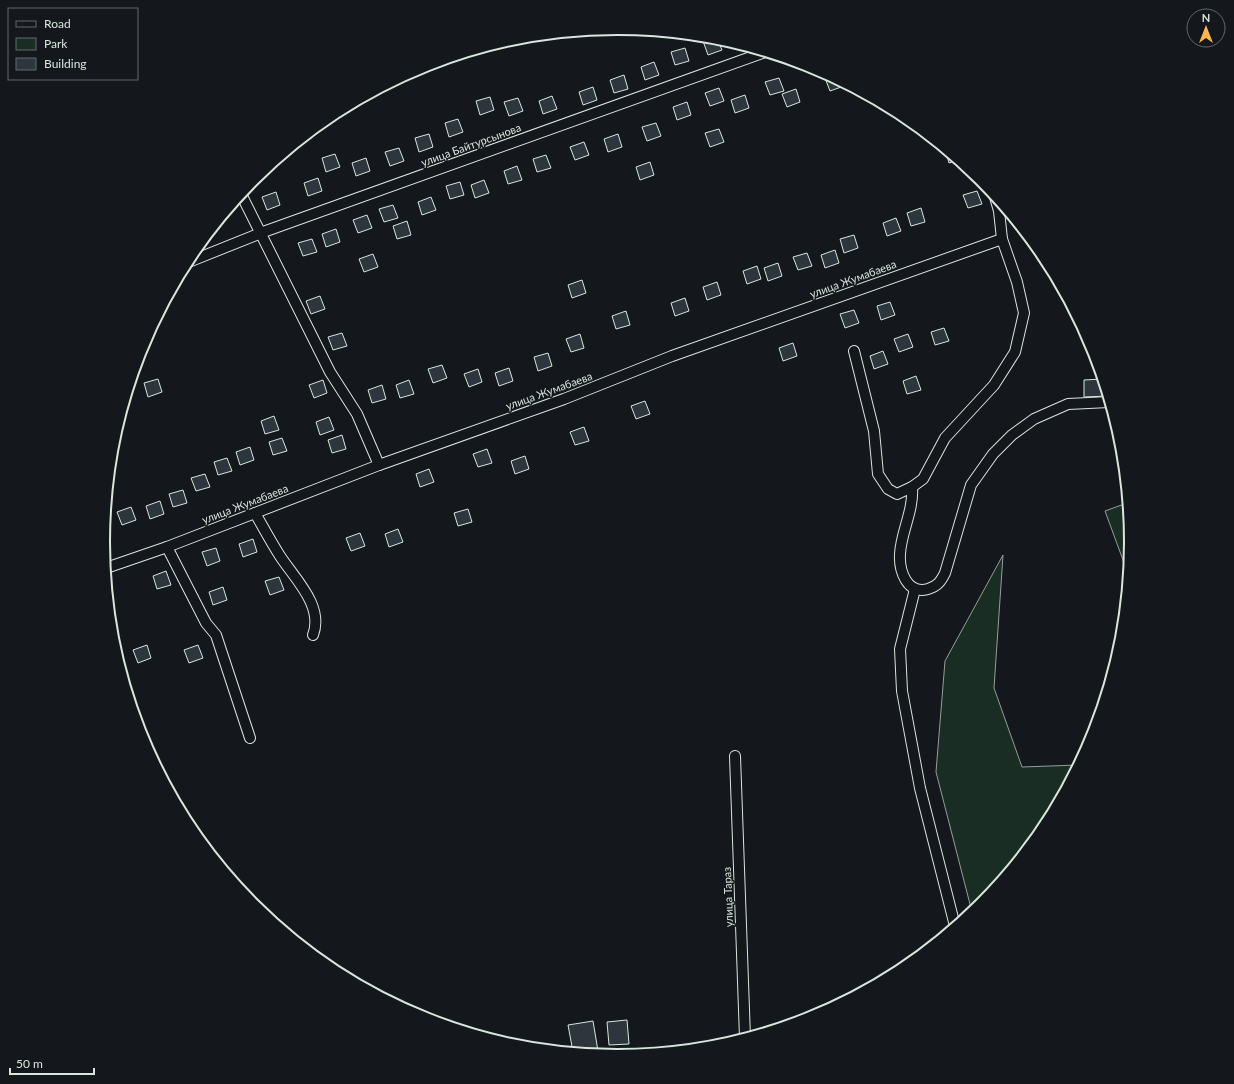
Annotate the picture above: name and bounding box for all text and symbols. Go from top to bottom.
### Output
legend [8,8,138,80]
north arrow [1186,8,1226,48]
text: N [1202,11,1210,24]
text: Road [44,16,71,31]
text: Park [44,36,68,51]
text: Building [44,56,87,71]
street label: улица Байтурсынова [419,120,523,169]
street label: улица Жумабаева [808,257,898,300]
street label: улица Жумабаева [504,369,594,412]
street label: улица Жумабаева [200,481,290,526]
street label: улица Тараз [720,867,735,927]
scale bar [10,1050,94,1076]
text: 50 m [16,1056,43,1071]

